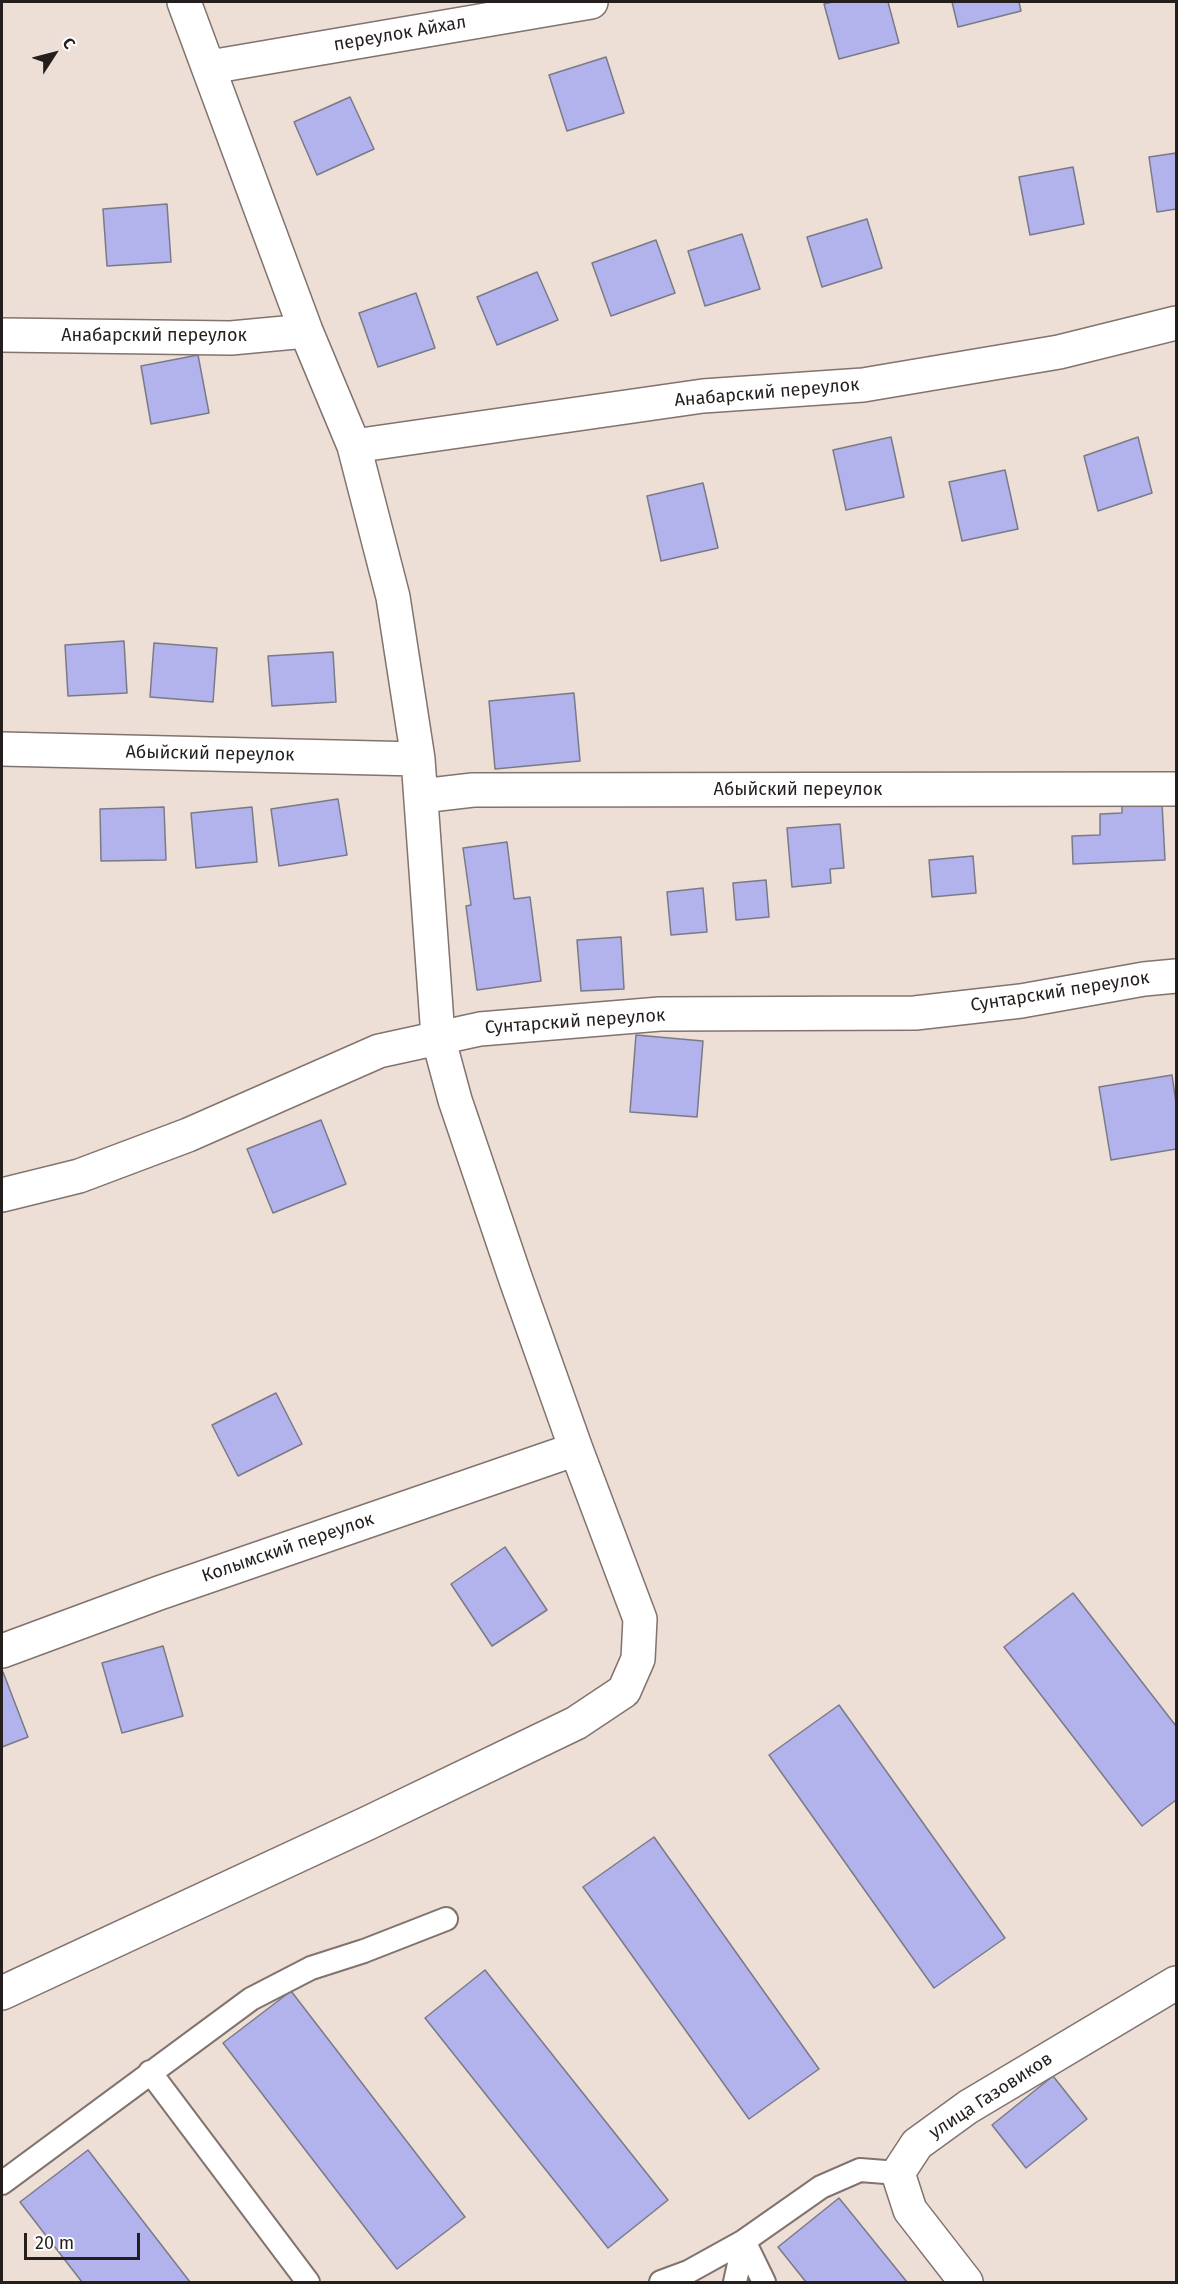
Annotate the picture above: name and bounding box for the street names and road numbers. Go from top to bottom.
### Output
street label: переулок Айхал [332,12,468,56]
street label: Анабарский переулок [61,325,247,347]
street label: Анабарский переулок [674,374,860,412]
street label: Абыйский переулок [125,742,295,766]
street label: Абыйский переулок [714,779,882,801]
street label: Сунтарский переулок [969,967,1151,1017]
street label: Сунтарский переулок [484,1005,666,1039]
street label: Колымский переулок [199,1508,377,1588]
street label: улица Газовиков [925,2048,1057,2144]

